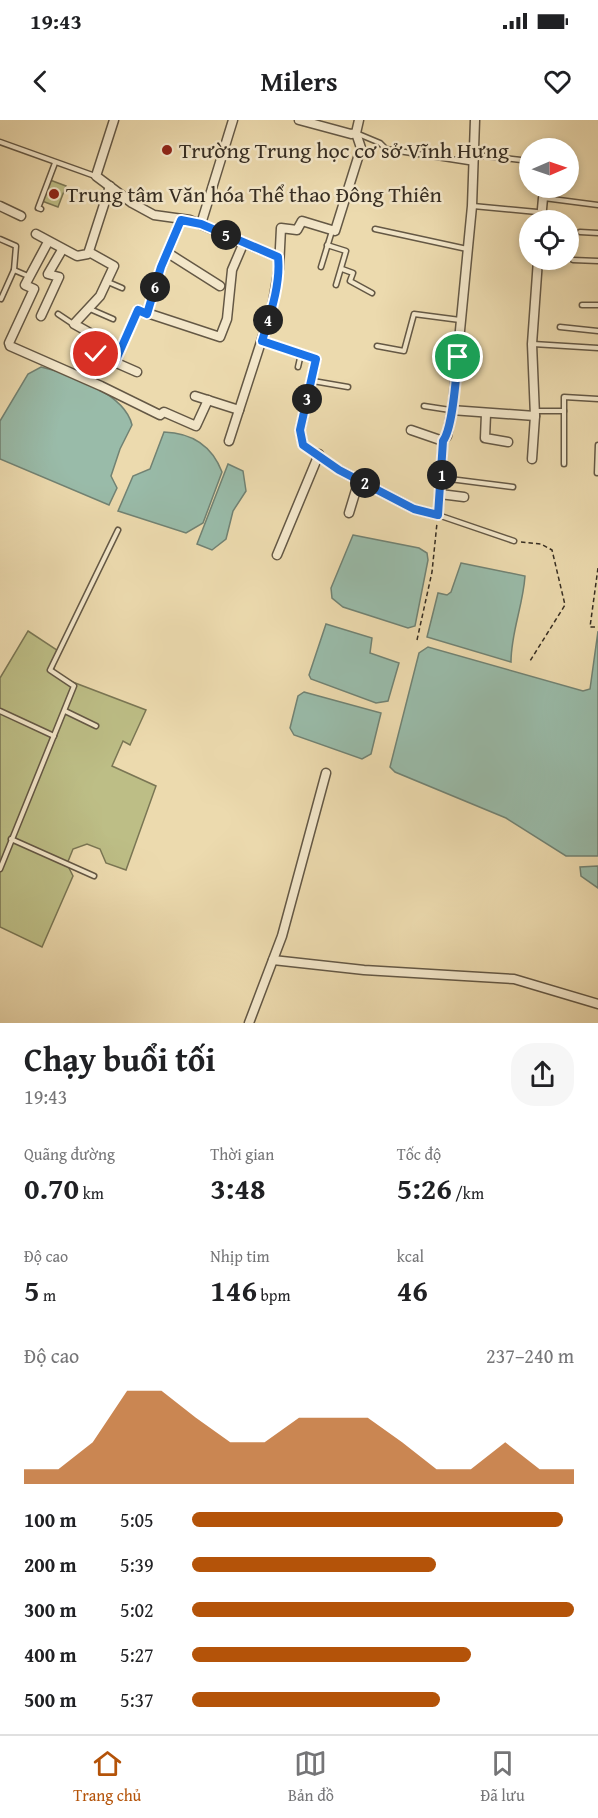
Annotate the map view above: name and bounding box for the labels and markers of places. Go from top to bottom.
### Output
place label: Trường Trung học cơ sở Vĩnh Hưng [179,134,509,166]
marker: Trường Trung học cơ sở Vĩnh Hưng [160,143,174,157]
place label: Trung tâm Văn hóa Thể thao Đông Thiên [66,178,443,210]
marker: Trung tâm Văn hóa Thể thao Đông Thiên [47,187,61,201]
pin: 5 [211,220,241,250]
pin: 6 [140,272,170,302]
pin: 4 [253,305,283,335]
pin [70,328,121,379]
pin [432,331,483,382]
pin: 3 [292,384,322,414]
pin: 1 [427,460,457,490]
pin: 2 [350,468,380,498]

